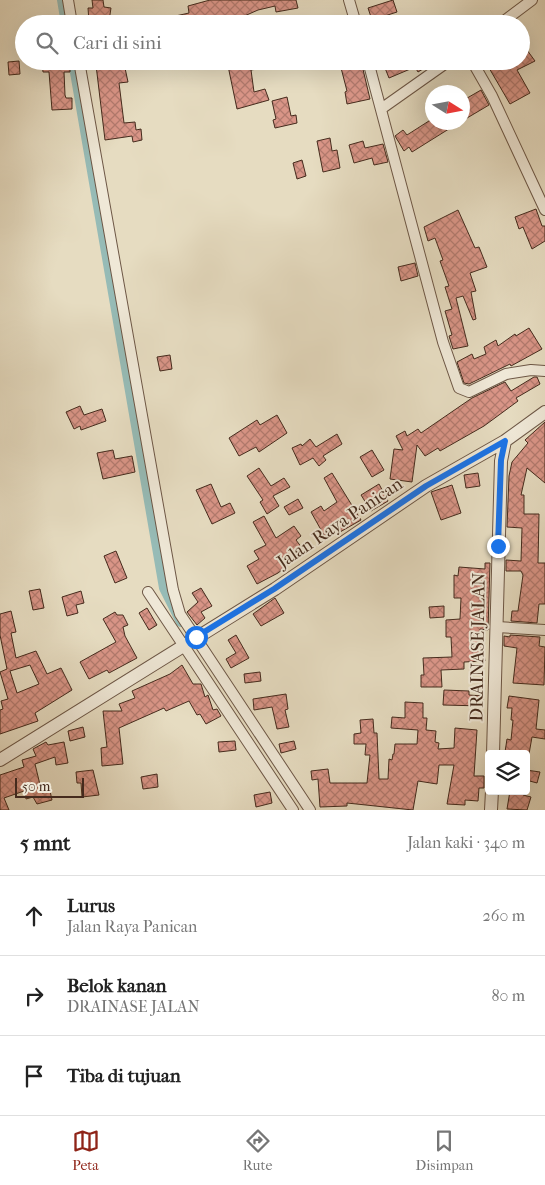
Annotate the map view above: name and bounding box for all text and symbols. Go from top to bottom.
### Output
search box [15,15,530,70]
icon: search [33,29,61,57]
text: Cari di sini [73,32,162,54]
north arrow [425,85,470,130]
street label: Jalan Raya Panican [272,473,407,574]
route end [487,535,510,558]
street label: DRAINASE JALAN [466,572,490,722]
route start [185,626,208,649]
map controls [485,750,530,795]
button: layers [485,750,530,795]
scale bar [15,775,84,798]
text: 50 m [22,778,50,795]
text: 5 mnt [20,831,71,855]
text: Jalan kaki · 340 m [407,833,525,852]
text: Lurus [67,895,115,917]
icon: ahead [20,902,48,930]
text: 260 m [483,906,525,925]
text: Jalan Raya Panican [67,917,197,936]
text: Belok kanan [67,975,167,997]
icon: right [20,982,48,1010]
text: 80 m [491,986,525,1005]
text: DRAINASE JALAN [67,997,200,1016]
icon: arrive [20,1062,48,1090]
text: Tiba di tujuan [67,1065,181,1087]
tab: Peta [72,1127,100,1174]
tab: Rute [243,1127,272,1174]
tab: Disimpan [415,1127,473,1174]

